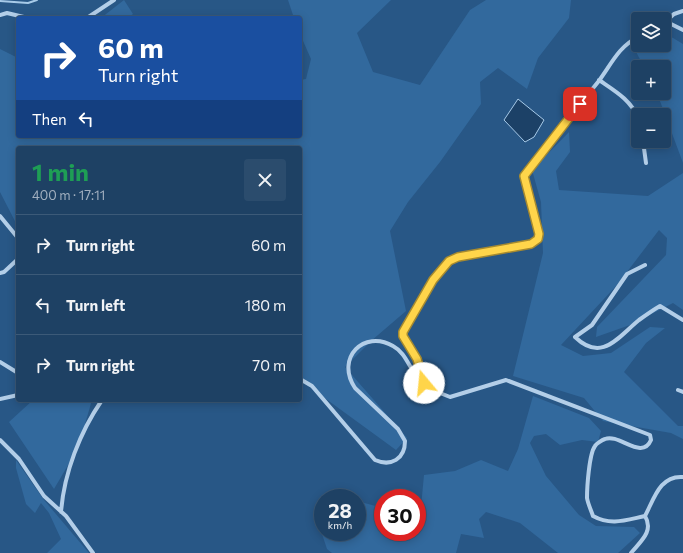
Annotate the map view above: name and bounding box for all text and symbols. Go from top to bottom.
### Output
map controls [631,12,671,148]
button: layers [631,12,671,52]
text: 60 m [98,30,164,64]
icon: right [32,32,84,84]
button: + [631,60,671,100]
text: Turn right [98,64,178,86]
pin [563,87,597,121]
icon: arrive [569,93,591,115]
icon: left [75,108,97,130]
button: − [631,108,671,148]
text: Then [32,110,67,128]
text: 1 min [32,157,89,186]
button: close [244,159,286,201]
text: 400 m · 17:11 [32,187,105,203]
icon: right [32,234,54,256]
text: Turn right [66,236,135,254]
text: 60 m [251,236,286,254]
icon: left [32,294,54,316]
text: Turn left [66,296,125,314]
text: 180 m [245,296,286,314]
icon: right [32,354,54,376]
text: Turn right [66,356,135,374]
text: 70 m [252,356,286,374]
position arrow [403,362,445,404]
speed limit sign: 30 [374,489,426,541]
text: 28 [328,498,352,522]
text: km/h [328,519,352,531]

